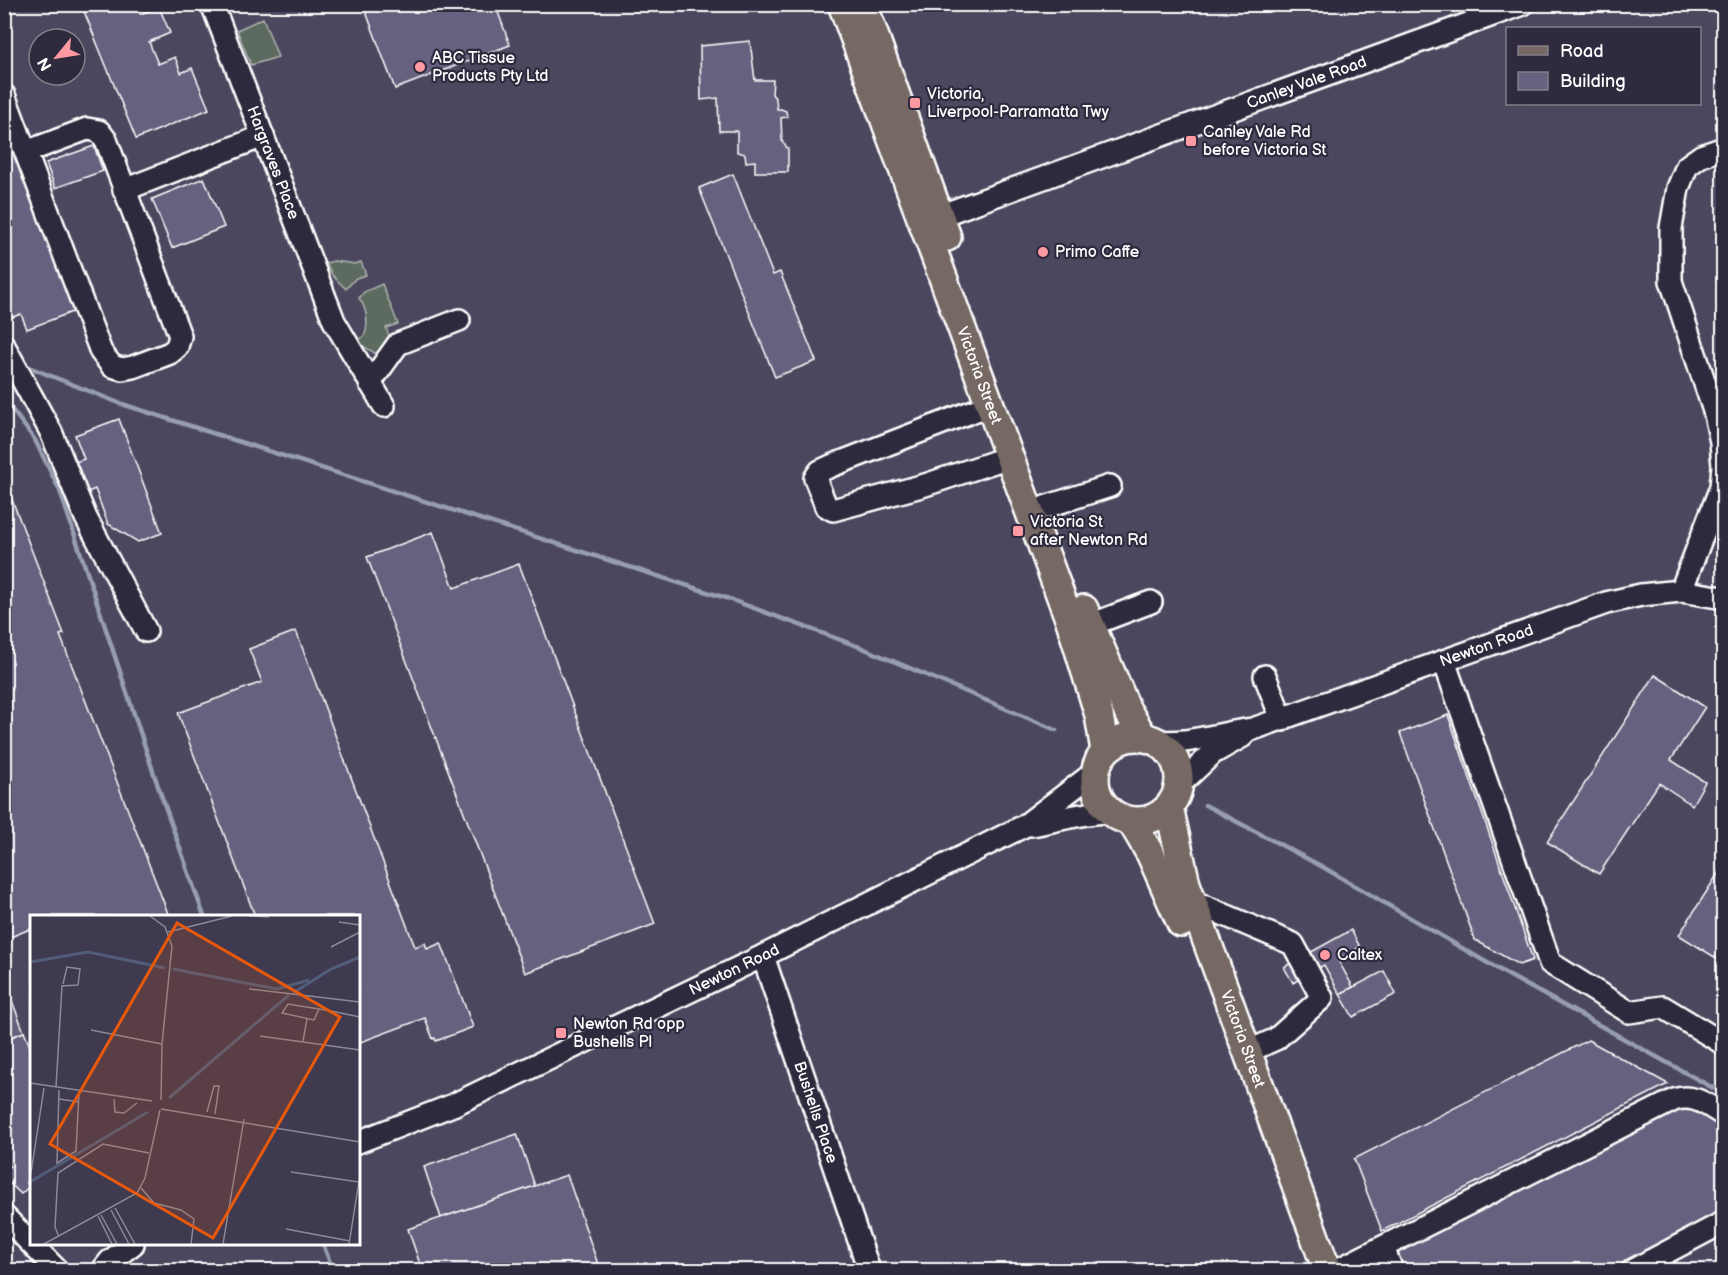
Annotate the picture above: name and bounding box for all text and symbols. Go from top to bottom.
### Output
north arrow [27,27,87,87]
legend [1506,27,1701,105]
text: Road [1560,41,1604,62]
place label: ABC Tissue Products Pty Ltd [432,49,548,86]
street label: Canley Vale Road [1244,52,1369,113]
text: N [34,54,57,74]
marker: ABC Tissue Products Pty Ltd [413,60,427,74]
text: Building [1560,71,1626,92]
place label: Victoria, Liverpool-Parramatta Twy [927,85,1110,122]
marker: Victoria, Liverpool-Parramatta Twy [908,96,922,110]
street label: Hargraves Place [243,103,304,222]
place label: Canley Vale Rd before Victoria St [1203,123,1327,160]
marker: Canley Vale Rd before Victoria St [1184,134,1198,148]
place label: Primo Caffe [1055,243,1140,262]
marker: Primo Caffe [1036,245,1050,259]
street label: Victoria Street [953,324,1006,427]
place label: Victoria St after Newton Rd [1030,513,1148,550]
marker: Victoria St after Newton Rd [1011,524,1025,538]
street label: Newton Road [1437,620,1536,671]
inset map [30,915,360,1245]
street label: Newton Road [686,940,783,1000]
place label: Caltex [1337,946,1383,965]
marker: Caltex [1318,948,1332,962]
street label: Victoria Street [1216,988,1269,1090]
place label: Newton Rd opp Bushells Pl [573,1015,685,1052]
marker: Newton Rd opp Bushells Pl [554,1026,568,1040]
street label: Bushells Place [790,1059,842,1166]

